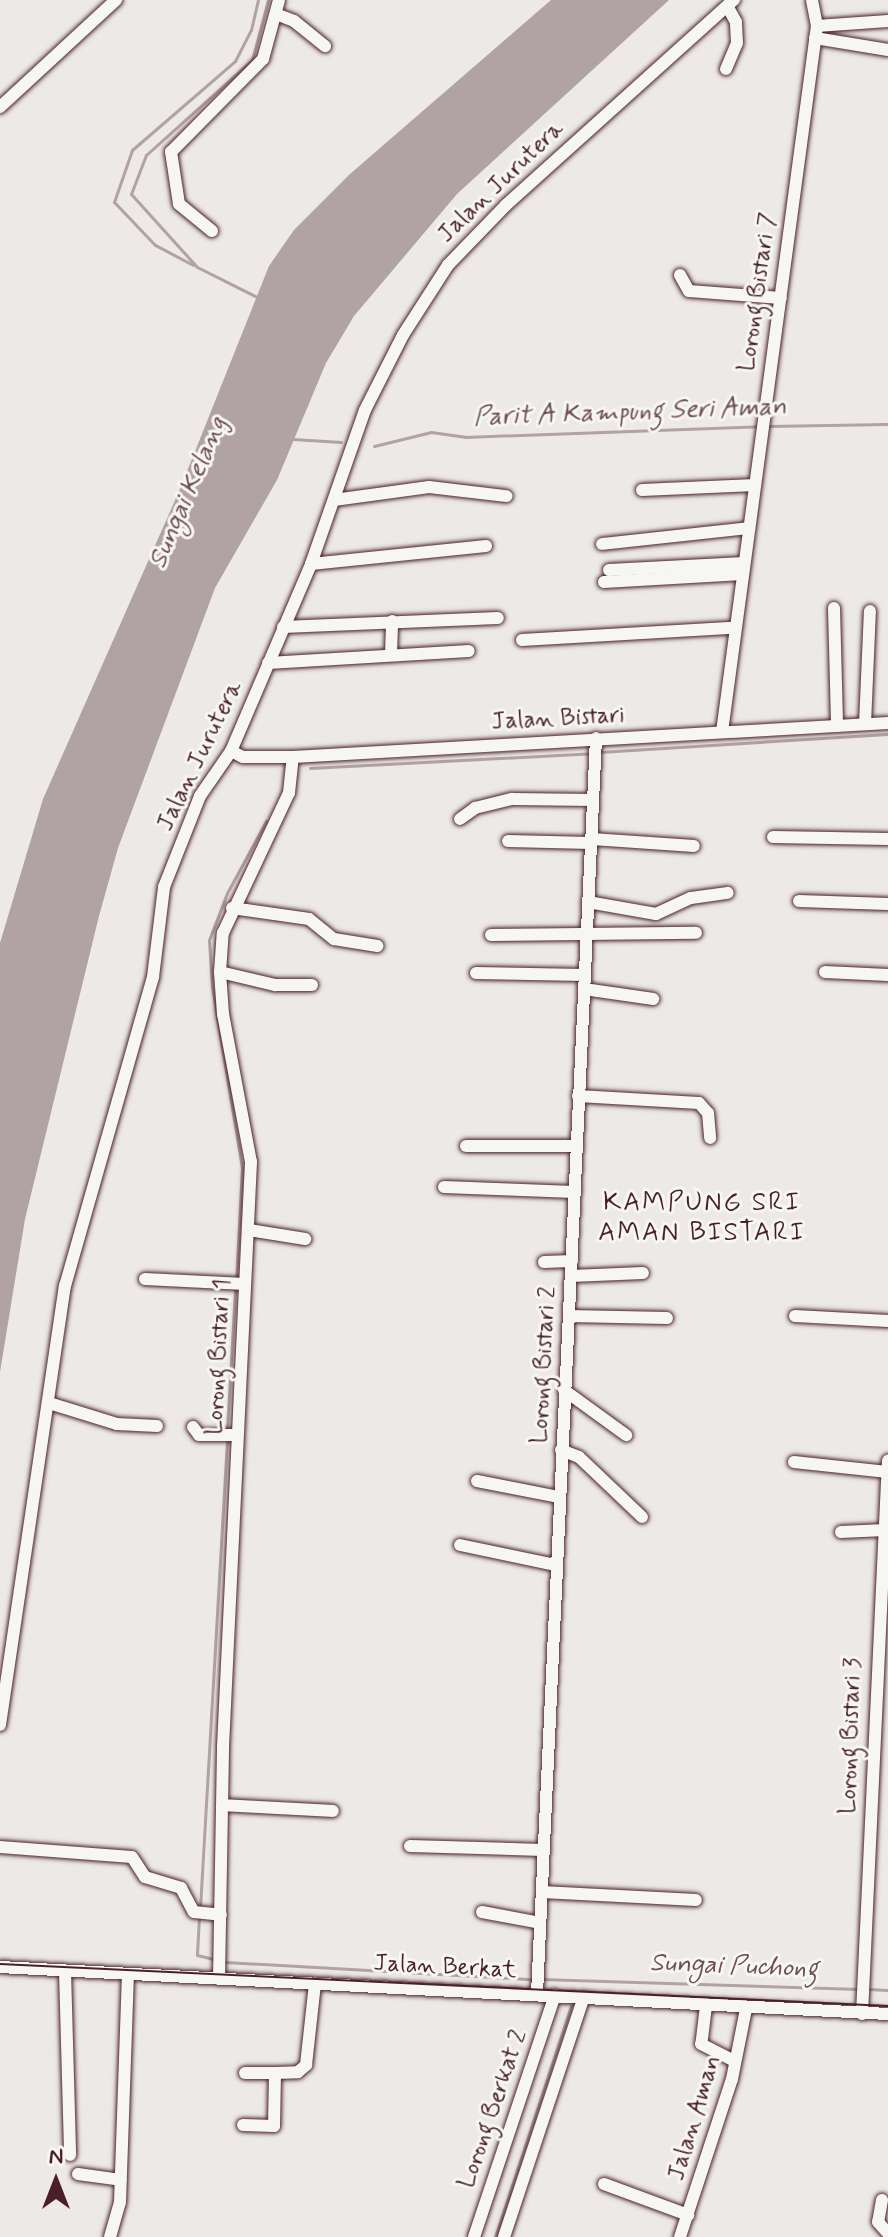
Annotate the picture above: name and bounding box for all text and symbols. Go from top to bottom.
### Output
street label: Jalan Jurutera [435,117,567,247]
street label: Lorong Bistari 7 [733,211,783,373]
water label: Parit A Kampung Seri Aman [473,392,787,434]
water label: Sungai Kelang [143,413,235,573]
street label: Jalan Jurutera [153,679,247,833]
street label: Jalan Bistari [491,701,625,737]
district label: KAMPUNG SRI AMAN BISTARI [601,1188,803,1250]
street label: Lorong Bistari 1 [201,1279,237,1435]
street label: Lorong Bistari 2 [526,1286,562,1444]
street label: Lorong Bistari 3 [834,1658,868,1814]
water label: Sungai Puchong [649,1948,819,1986]
street label: Jalan Berkat [373,1949,517,1985]
street label: Lorong Berkat 2 [452,2026,534,2192]
street label: Jalan Aman [662,2052,728,2184]
north arrow [16,2141,96,2221]
text: N [49,2143,63,2171]

